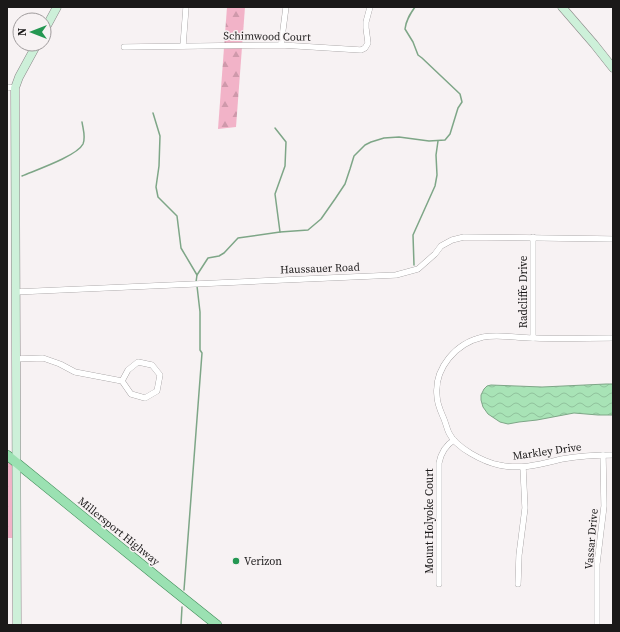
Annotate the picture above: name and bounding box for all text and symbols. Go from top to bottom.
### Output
north arrow [12,12,52,52]
text: N [15,28,30,36]
street label: Schimwood Court [223,28,311,45]
street label: Radcliffe Drive [516,255,531,328]
street label: Haussauer Road [280,260,361,277]
street label: Markley Drive [512,439,583,464]
street label: Mount Holyoke Court [422,468,437,574]
street label: Millersport Highway [75,494,163,569]
street label: Vassar Drive [581,508,602,570]
place label: Verizon [244,554,282,569]
marker: Verizon [231,556,241,566]

